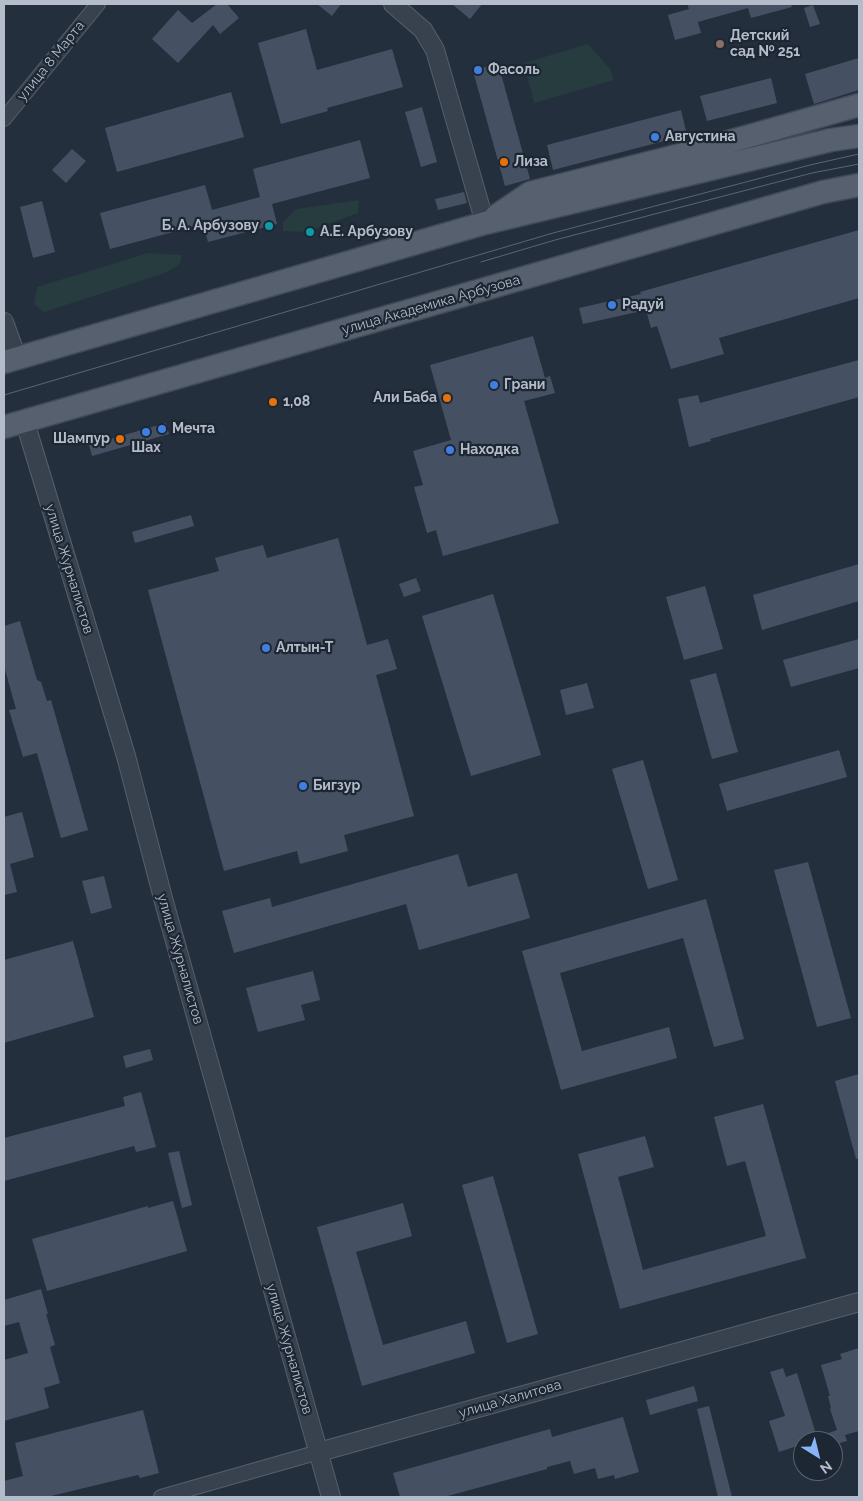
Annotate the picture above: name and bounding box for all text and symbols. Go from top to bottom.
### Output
street label: улица 8 Марта [14,18,88,104]
place label: Детский сад № 251 [730,28,800,60]
marker: Детский сад № 251 [714,38,726,50]
place label: Фасоль [488,62,540,78]
marker: Фасоль [472,64,484,76]
place label: Августина [665,129,736,145]
marker: Августина [649,131,661,143]
place label: Лиза [514,154,548,170]
marker: Лиза [498,156,510,168]
place label: Б. А. Арбузову [162,218,259,234]
marker: Б. А. Арбузову [263,220,275,232]
place label: А.Е. Арбузову [320,224,413,240]
marker: А.Е. Арбузову [304,226,316,238]
street label: улица Академика Арбузова [340,272,522,338]
place label: Радуй [622,297,664,313]
marker: Радуй [606,299,618,311]
place label: Грани [504,377,545,393]
marker: Грани [488,379,500,391]
place label: Али Баба [373,390,437,406]
marker: Али Баба [441,392,453,404]
place label: 1,08 [283,394,310,410]
marker: 1,08 [267,396,279,408]
place label: Мечта [172,421,215,437]
marker: Мечта [156,423,168,435]
marker: Шах [140,426,152,438]
place label: Шампур [53,431,110,447]
marker: Шампур [114,433,126,445]
place label: Шах [131,440,161,456]
place label: Находка [460,442,519,458]
marker: Находка [444,444,456,456]
street label: улица Журналистов [41,502,97,636]
place label: Алтын-Т [276,640,334,656]
marker: Алтын-Т [260,642,272,654]
place label: Бигзур [313,778,360,794]
marker: Бигзур [297,780,309,792]
street label: улица Журналистов [153,892,207,1026]
street label: улица Журналистов [262,1282,316,1416]
street label: улица Халитова [457,1376,563,1422]
north arrow [793,1431,843,1481]
text: N [817,1458,835,1477]

